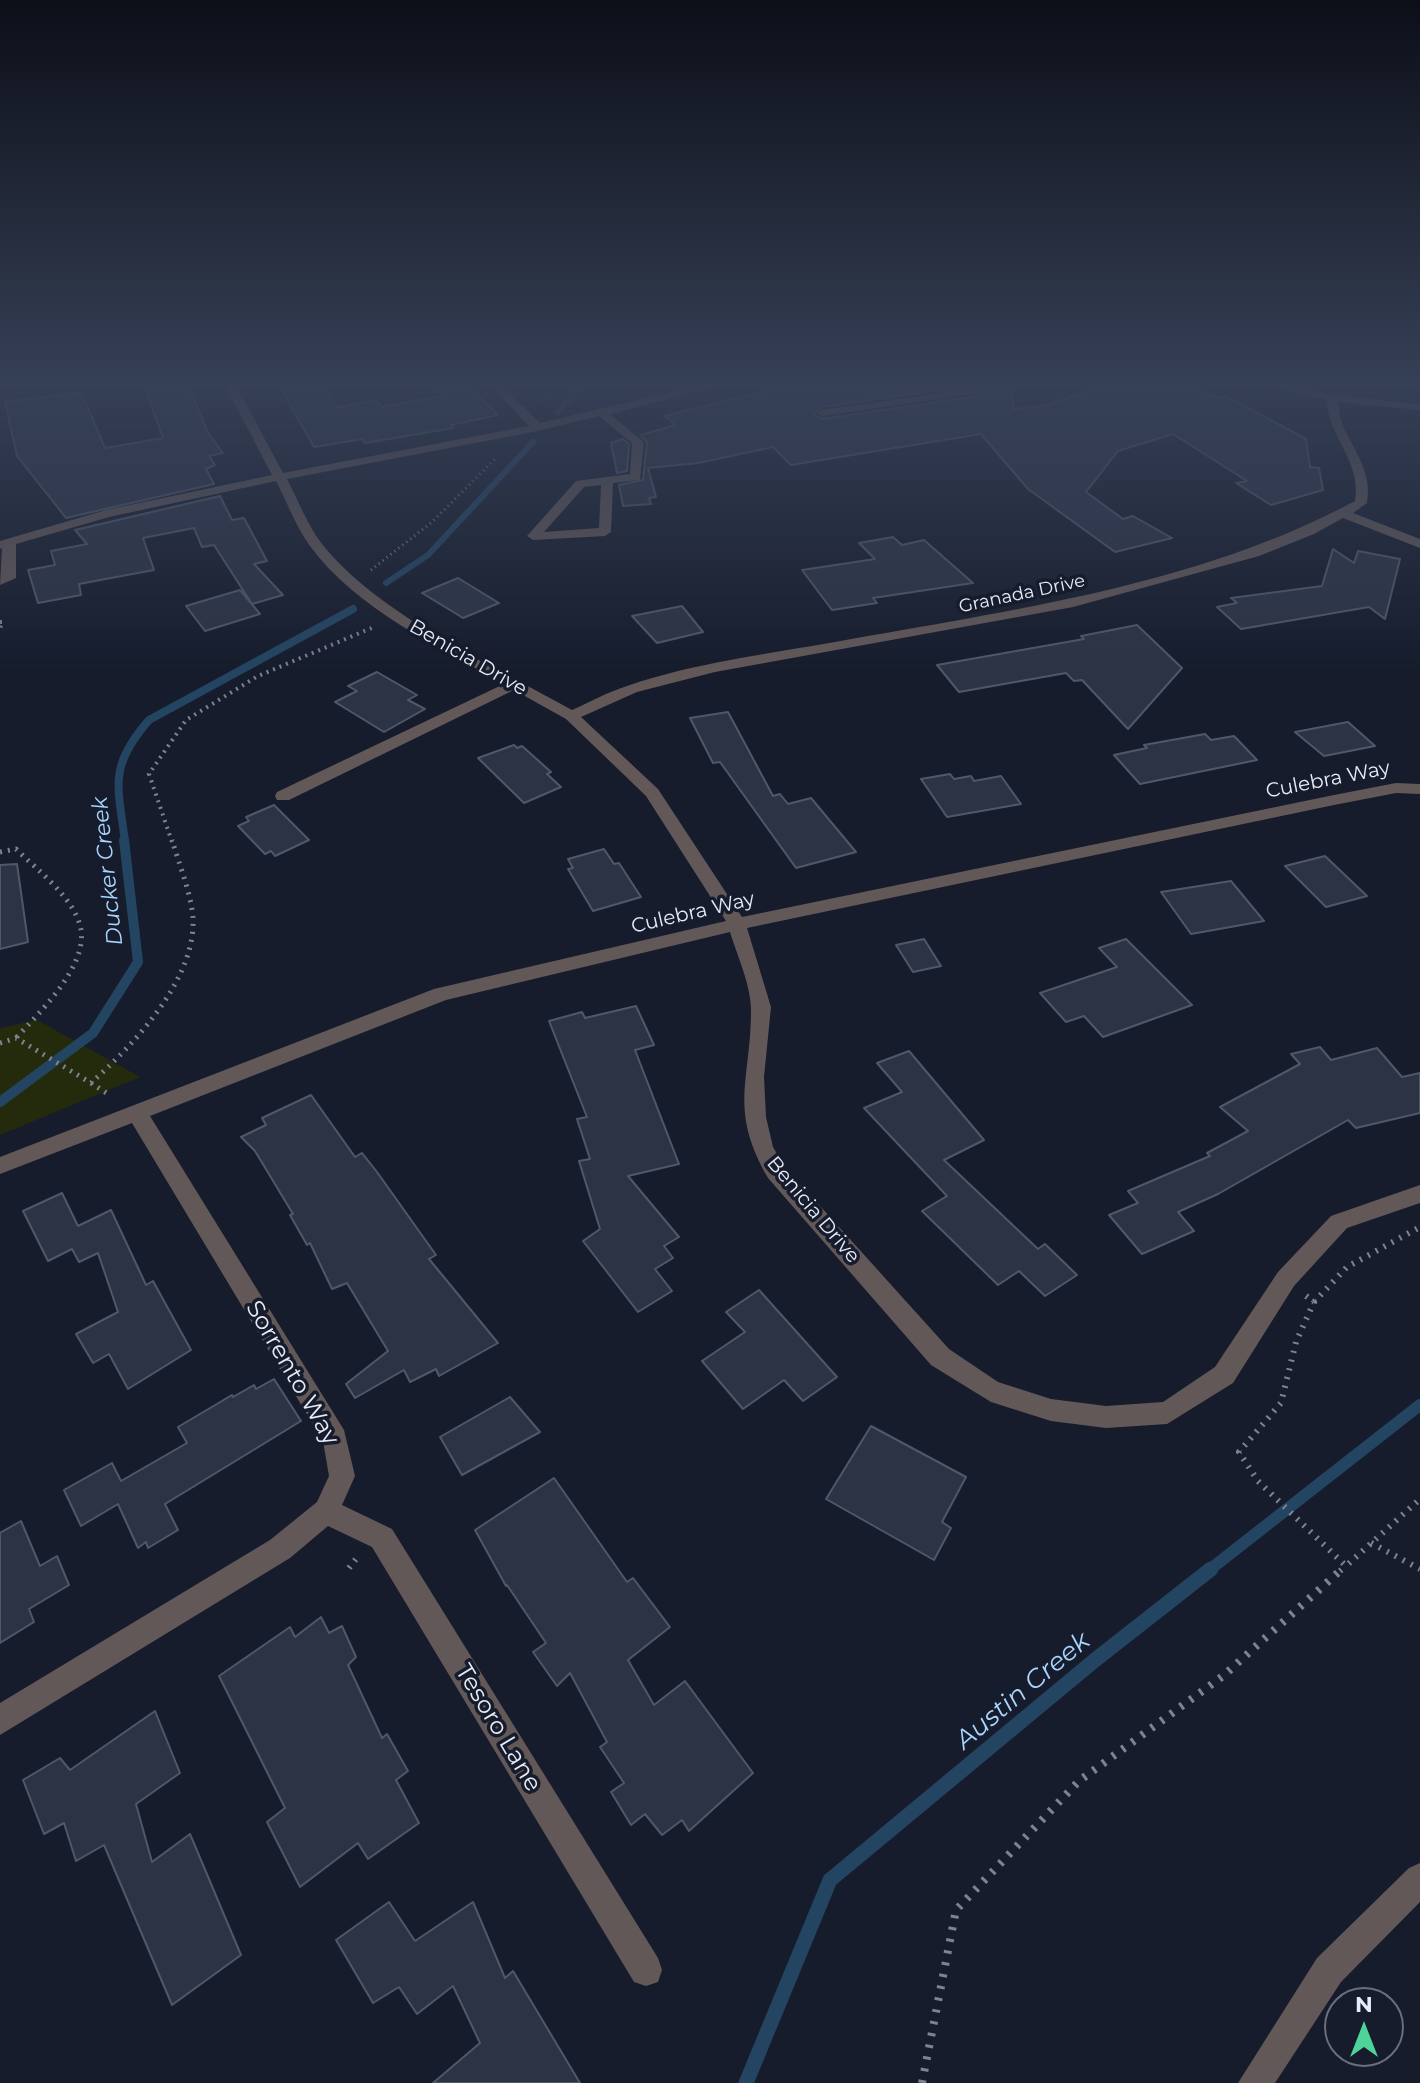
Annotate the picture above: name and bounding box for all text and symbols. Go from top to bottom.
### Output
street label: Granada Drive [957,570,1087,618]
street label: Benicia Drive [405,615,531,701]
street label: Culebra Way [1264,756,1392,804]
water label: Ducker Creek [87,795,129,947]
street label: Culebra Way [629,887,757,939]
street label: Benicia Drive [761,1152,865,1268]
street label: Sorrento Way [239,1296,345,1450]
water label: Austin Creek [949,1626,1097,1756]
street label: Tesoro Lane [449,1659,547,1797]
north arrow [1324,1987,1404,2067]
text: N [1355,1991,1373,2018]

